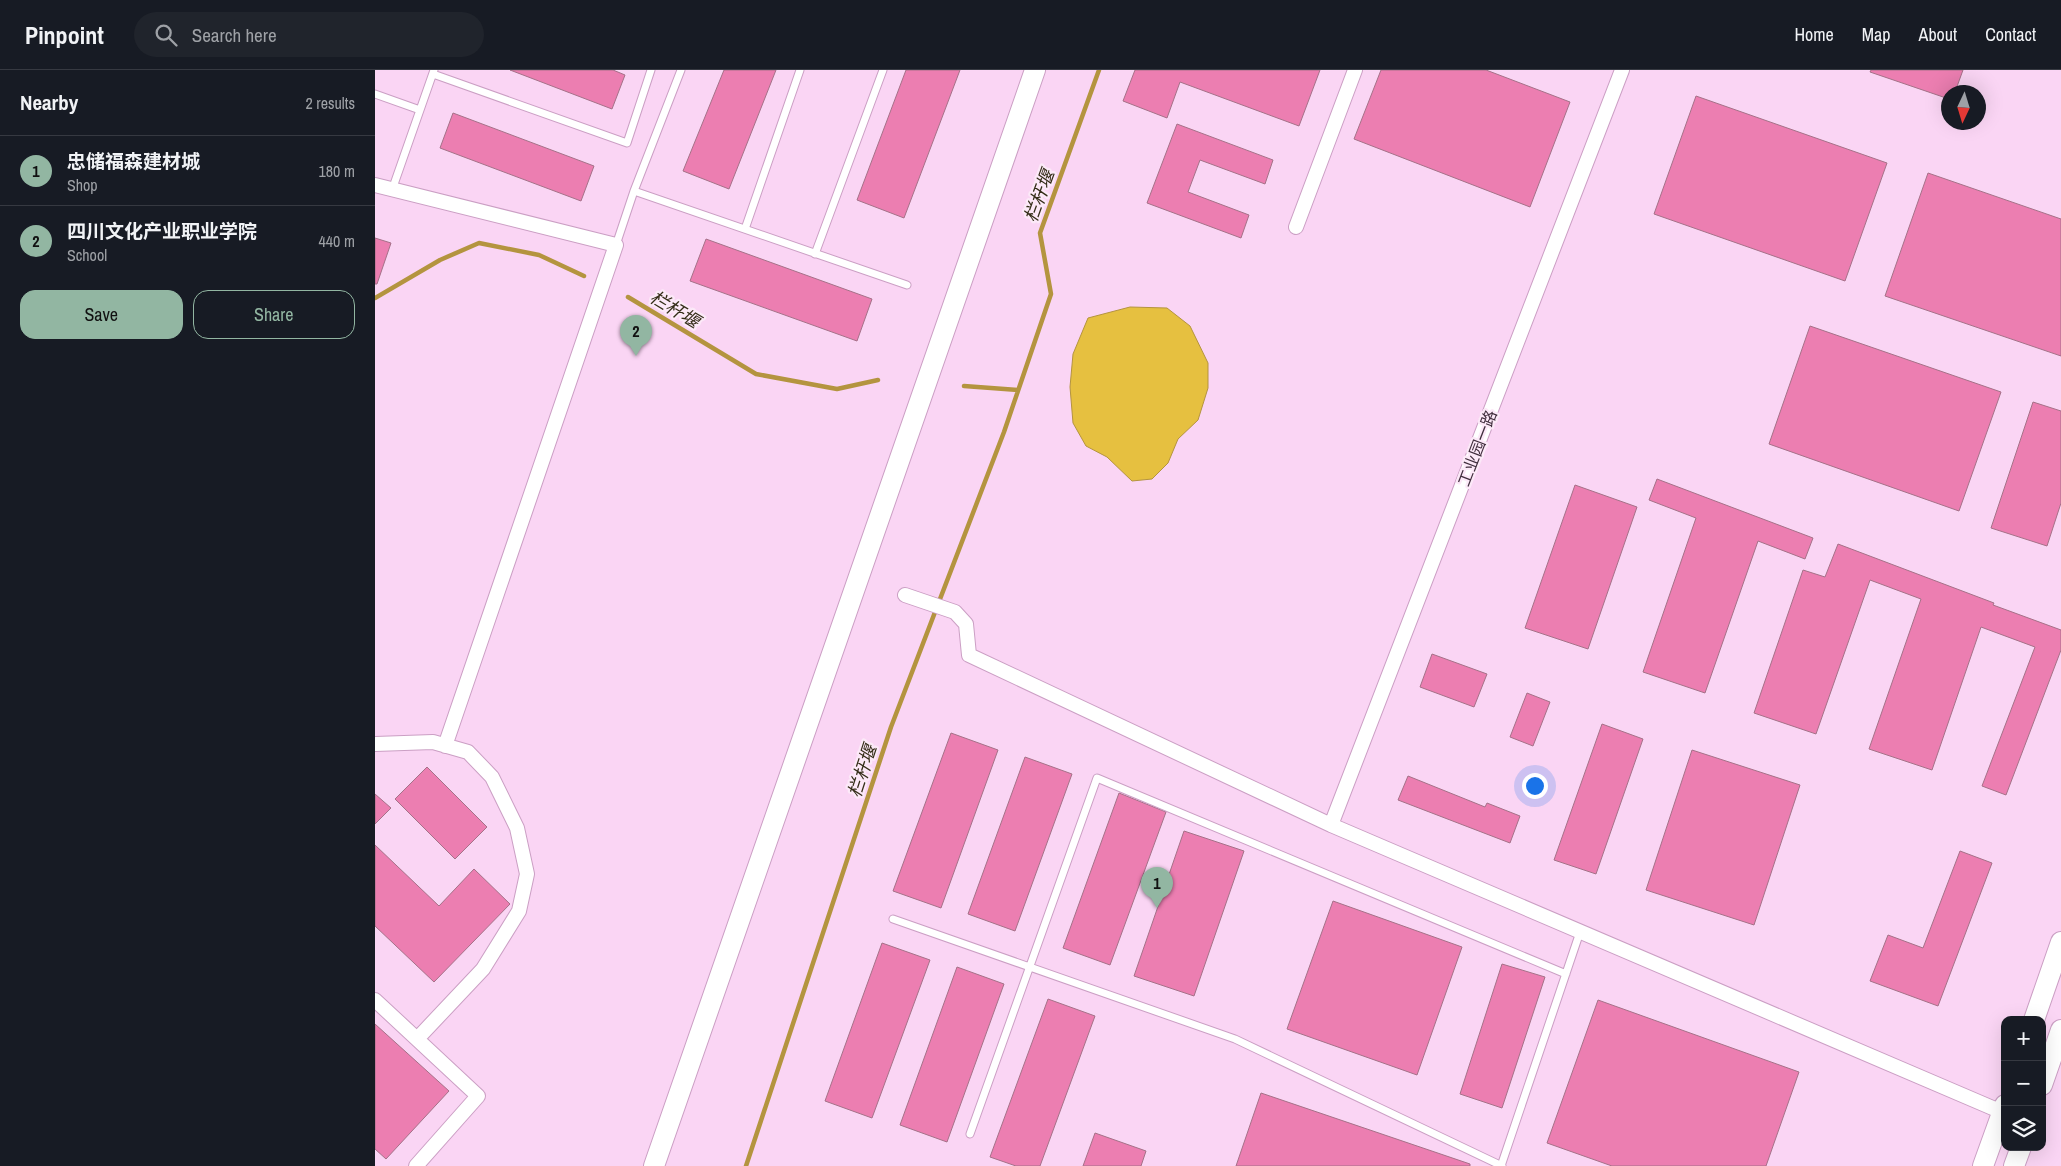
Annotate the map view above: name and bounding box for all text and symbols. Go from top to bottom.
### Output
search box [134,12,484,57]
text: Pinpoint [25,19,104,51]
icon: search [152,21,180,49]
text: Search here [192,22,277,48]
text: Home [1794,22,1834,47]
text: Map [1862,22,1891,47]
text: About [1919,22,1957,47]
text: Contact [1985,22,2036,47]
north arrow [1941,85,1986,130]
text: Nearby [20,88,78,117]
text: 2 results [305,92,355,114]
text: 忠储福森建材城 [67,148,200,174]
text: 1 [32,160,40,182]
text: 180 m [319,160,355,182]
water label: 栏杆堰 [1018,164,1061,226]
text: Shop [67,174,98,196]
text: 四川文化产业职业学院 [67,218,257,244]
text: 2 [32,230,40,252]
text: 440 m [319,230,355,252]
text: School [67,244,107,266]
water label: 栏杆堰 [645,284,707,335]
button: Save [20,290,183,339]
button: Share [193,290,355,339]
pin: 2 [620,315,652,356]
street label: 工业园一路 [1452,407,1502,489]
water label: 栏杆堰 [842,739,883,801]
your location [1522,773,1548,799]
pin: 1 [1141,867,1173,908]
map controls [2001,1016,2046,1151]
button: + [2001,1016,2046,1061]
button: − [2001,1061,2046,1106]
button: layers [2001,1106,2046,1151]

